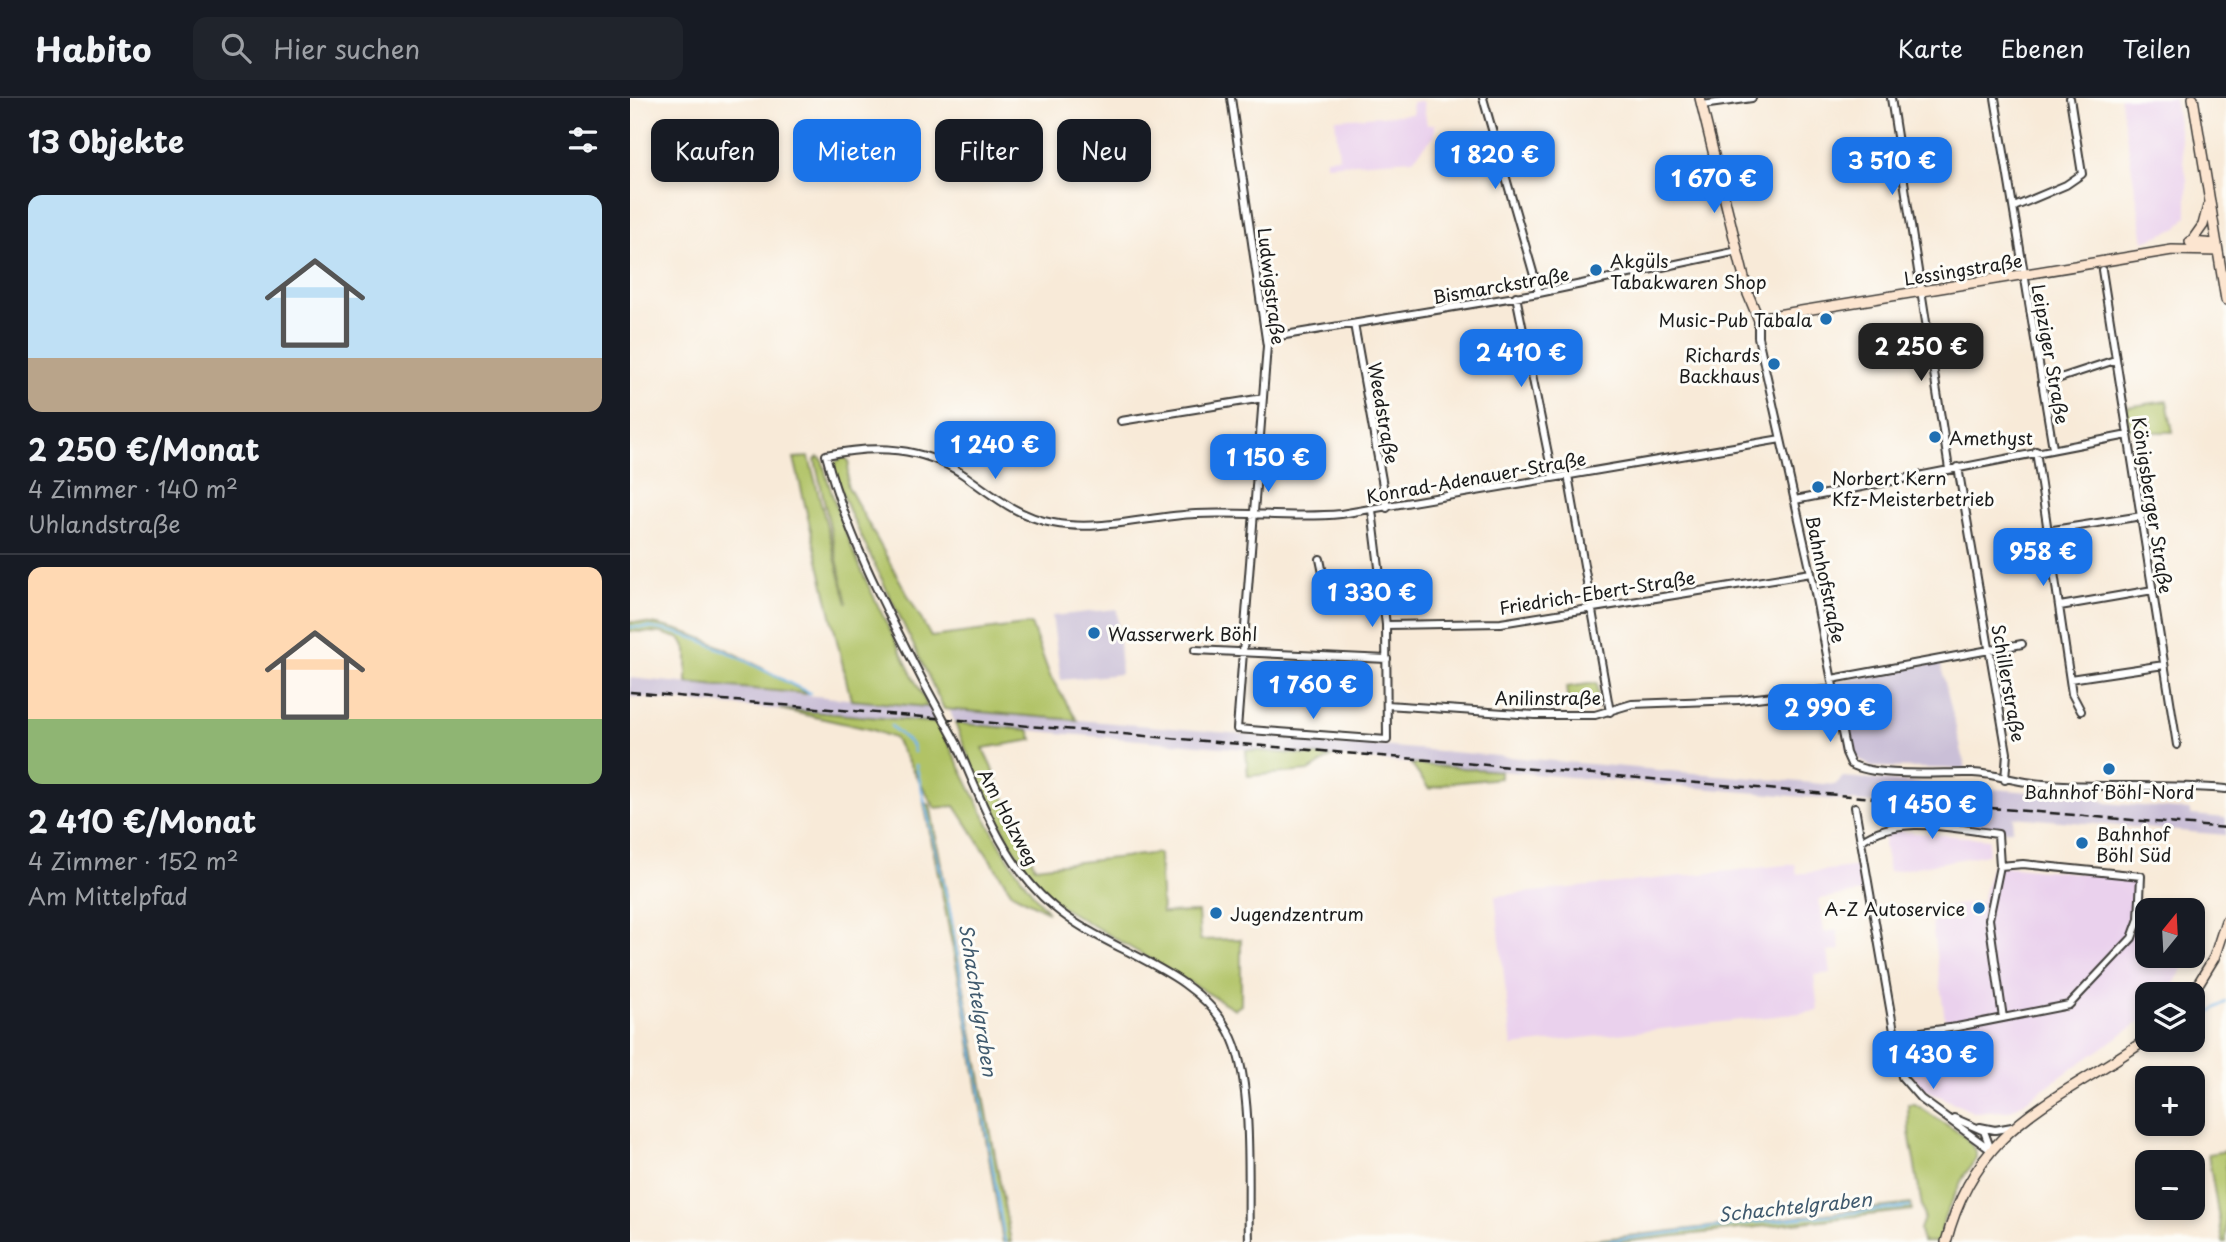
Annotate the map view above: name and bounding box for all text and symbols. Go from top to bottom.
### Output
search box [193,17,683,80]
text: Habito [35,23,151,73]
icon: search [217,29,255,67]
text: Hier suchen [273,29,420,68]
text: Karte [1898,30,1963,66]
text: Ebenen [2001,30,2084,66]
text: Teilen [2122,30,2191,66]
text: 13 Objekte [28,118,184,163]
chip: Kaufen [651,119,779,182]
chip: Mieten [793,119,921,182]
chip: Filter [935,119,1043,182]
chip: Neu [1057,119,1151,182]
icon: filters [564,121,602,159]
pin: 1 820 € [1430,132,1560,191]
text: 1 820 € [1451,136,1539,171]
pin: 3 510 € [1827,138,1957,197]
text: 3 510 € [1848,142,1936,177]
pin: 1 670 € [1649,156,1779,215]
text: 1 670 € [1671,160,1757,195]
street label: Ludwigstraße [1251,226,1293,346]
icon: home [252,240,378,366]
street label: Lessingstraße [1902,246,2024,292]
place label: Akgüls Tabakwaren Shop [1610,247,1767,295]
street label: Bismarckstraße [1431,260,1571,310]
marker: Akgüls Tabakwaren Shop [1588,262,1604,278]
street label: Leipziger Straße [2025,282,2077,426]
place label: Music-Pub Tabala [1659,306,1813,333]
marker: Music-Pub Tabala [1818,311,1834,327]
pin: 2 250 € [1856,324,1986,383]
text: 2 250 € [1874,328,1968,363]
pin: 2 410 € [1456,330,1586,389]
text: 2 410 € [1476,334,1566,369]
place label: Richards Backhaus [1679,341,1760,389]
marker: Richards Backhaus [1766,356,1782,372]
street label: Weedstraße [1362,360,1406,466]
street label: Königsberger Straße [2126,415,2180,595]
pin: 1 240 € [930,422,1060,481]
place label: Amethyst [1949,424,2033,451]
text: 2 250 €/Monat [28,426,260,471]
text: 1 240 € [951,426,1039,461]
marker: Amethyst [1927,429,1943,445]
pin: 1 150 € [1203,434,1333,494]
text: 1 150 € [1226,439,1310,474]
street label: Konrad-Adenauer-Straße [1364,444,1588,510]
place label: Norbert Kern Kfz-Meisterbetrieb [1832,464,1995,512]
text: 4 Zimmer · 140 m² [28,471,238,506]
marker: Norbert Kern Kfz-Meisterbetrieb [1810,479,1826,495]
text: Uhlandstraße [28,506,180,541]
street label: Bahnhofstraße [1799,513,1853,645]
pin: 958 € [1994,528,2092,588]
text: 958 € [2009,533,2077,568]
street label: Friedrich-Ebert-Straße [1497,563,1697,621]
pin: 1 330 € [1307,570,1437,629]
text: 1 330 € [1328,574,1416,609]
icon: home [252,612,378,738]
place label: Wasserwerk Böhl [1108,620,1257,647]
street label: Schillerstraße [1985,622,2033,744]
marker: Wasserwerk Böhl [1086,625,1102,641]
pin: 1 760 € [1248,662,1378,721]
text: 1 760 € [1269,666,1357,701]
street label: Anilinstraße [1495,684,1601,711]
pin: 2 990 € [1765,684,1895,744]
text: 2 990 € [1784,689,1876,724]
marker: Bahnhof Böhl-Nord [2101,761,2117,777]
street label: Am Holzweg [972,764,1046,870]
place label: Bahnhof Böhl-Nord [2024,778,2194,805]
pin: 1 450 € [1867,782,1997,841]
text: 1 450 € [1887,786,1977,821]
text: 2 410 €/Monat [28,798,256,843]
place label: Bahnhof Böhl Süd [2096,820,2172,868]
marker: Bahnhof Böhl Süd [2074,835,2090,851]
text: 4 Zimmer · 152 m² [28,843,239,878]
text: Am Mittelpfad [28,878,188,913]
place label: A-Z Autoservice [1825,895,1965,922]
north arrow [2135,898,2205,968]
map controls [2135,898,2205,1220]
place label: Jugendzentrum [1230,900,1364,927]
marker: A-Z Autoservice [1971,900,1987,916]
marker: Jugendzentrum [1208,905,1224,921]
water label: Schachtelgraben [953,922,1005,1079]
button: layers [2135,982,2205,1052]
pin: 1 430 € [1868,1032,1998,1091]
text: 1 430 € [1889,1036,1978,1071]
button: + [2135,1066,2205,1136]
button: − [2135,1150,2205,1220]
water label: Schachtelgraben [1717,1184,1874,1228]

